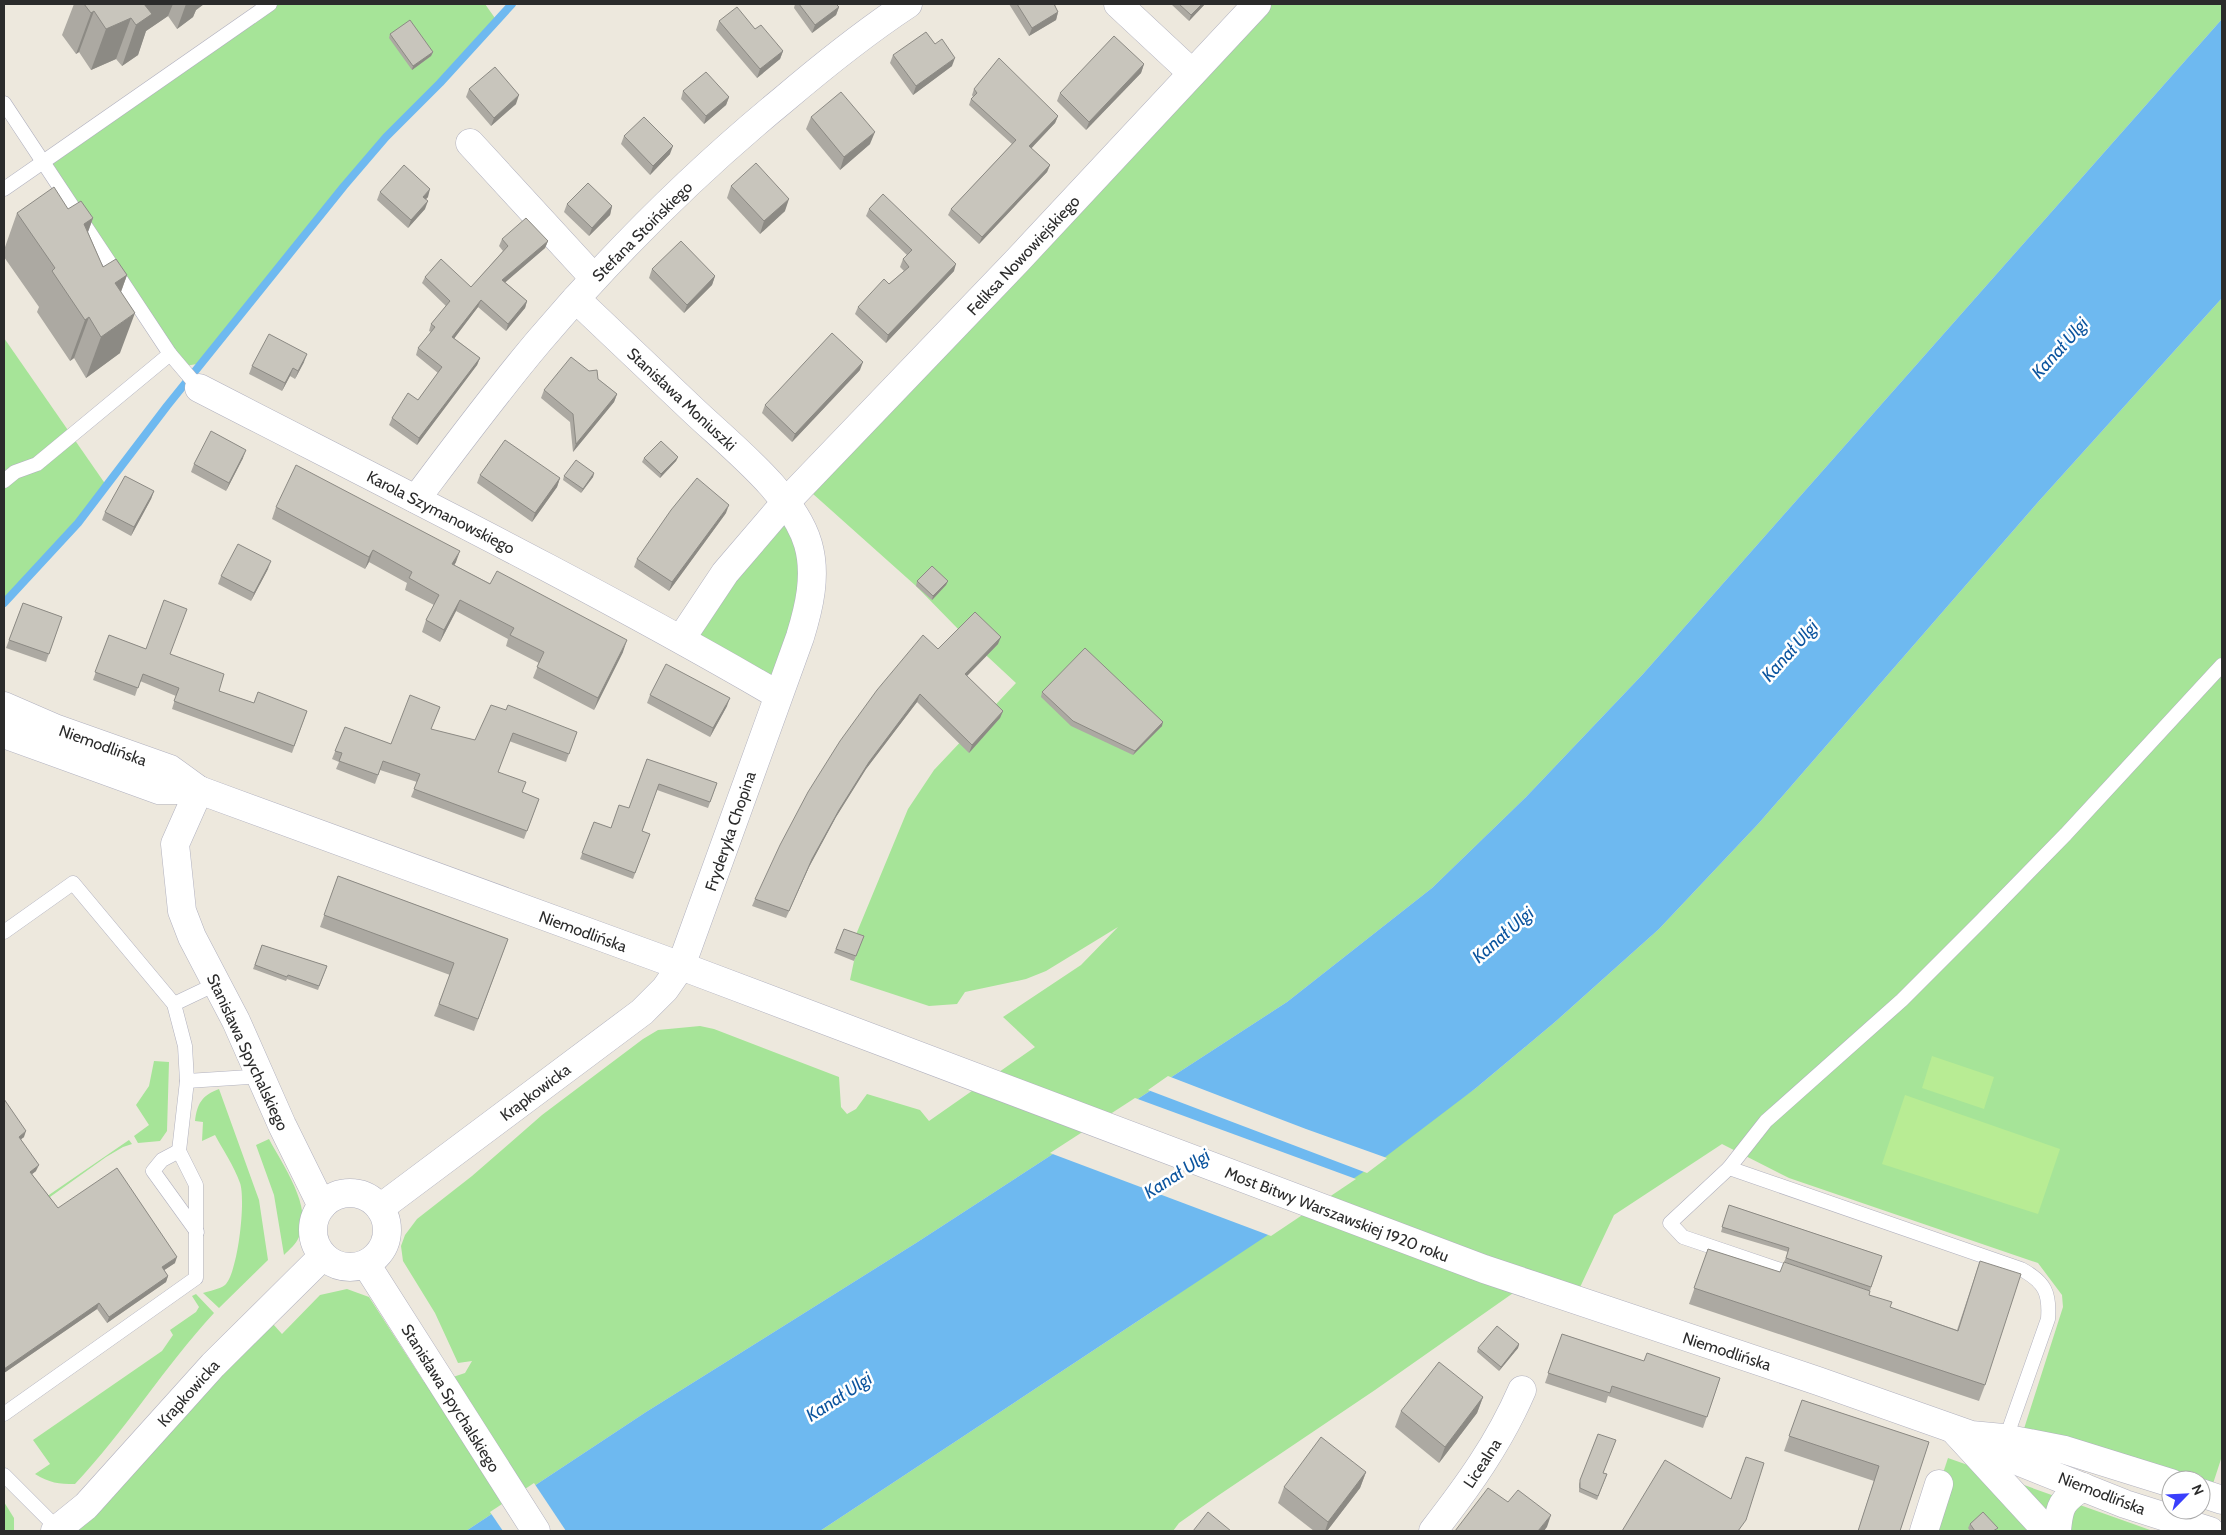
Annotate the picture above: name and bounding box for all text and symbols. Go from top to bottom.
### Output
street label: Stefana Stoińskiego [588,177,696,285]
street label: Feliksa Nowowiejskiego [963,191,1084,319]
water label: Kanał Ulgi [2027,312,2094,383]
street label: Stanisława Moniuszki [623,344,740,455]
street label: Karola Szymanowskiego [364,467,518,558]
water label: Kanał Ulgi [1757,615,1824,686]
street label: Niemodlińska [56,721,150,770]
street label: Fryderyka Chopina [701,768,760,894]
water label: Kanał Ulgi [1468,901,1539,968]
street label: Niemodlińska [536,907,630,956]
street label: Stanisława Spychalskiego [203,971,292,1134]
street label: Krapkowicka [496,1060,574,1125]
water label: Kanał Ulgi [1140,1144,1215,1204]
street label: Most Bitwy Warszawskiej 1920 roku [1222,1163,1451,1266]
street label: Stanisława Spychalskiego [397,1321,504,1476]
street label: Niemodlińska [1680,1328,1774,1375]
street label: Krapkowicka [153,1356,223,1431]
water label: Kanał Ulgi [802,1367,877,1427]
street label: Licealna [1460,1435,1505,1491]
street label: Niemodlińska [2056,1468,2148,1519]
north arrow [2161,1470,2211,1520]
text: N [2188,1482,2208,1498]

